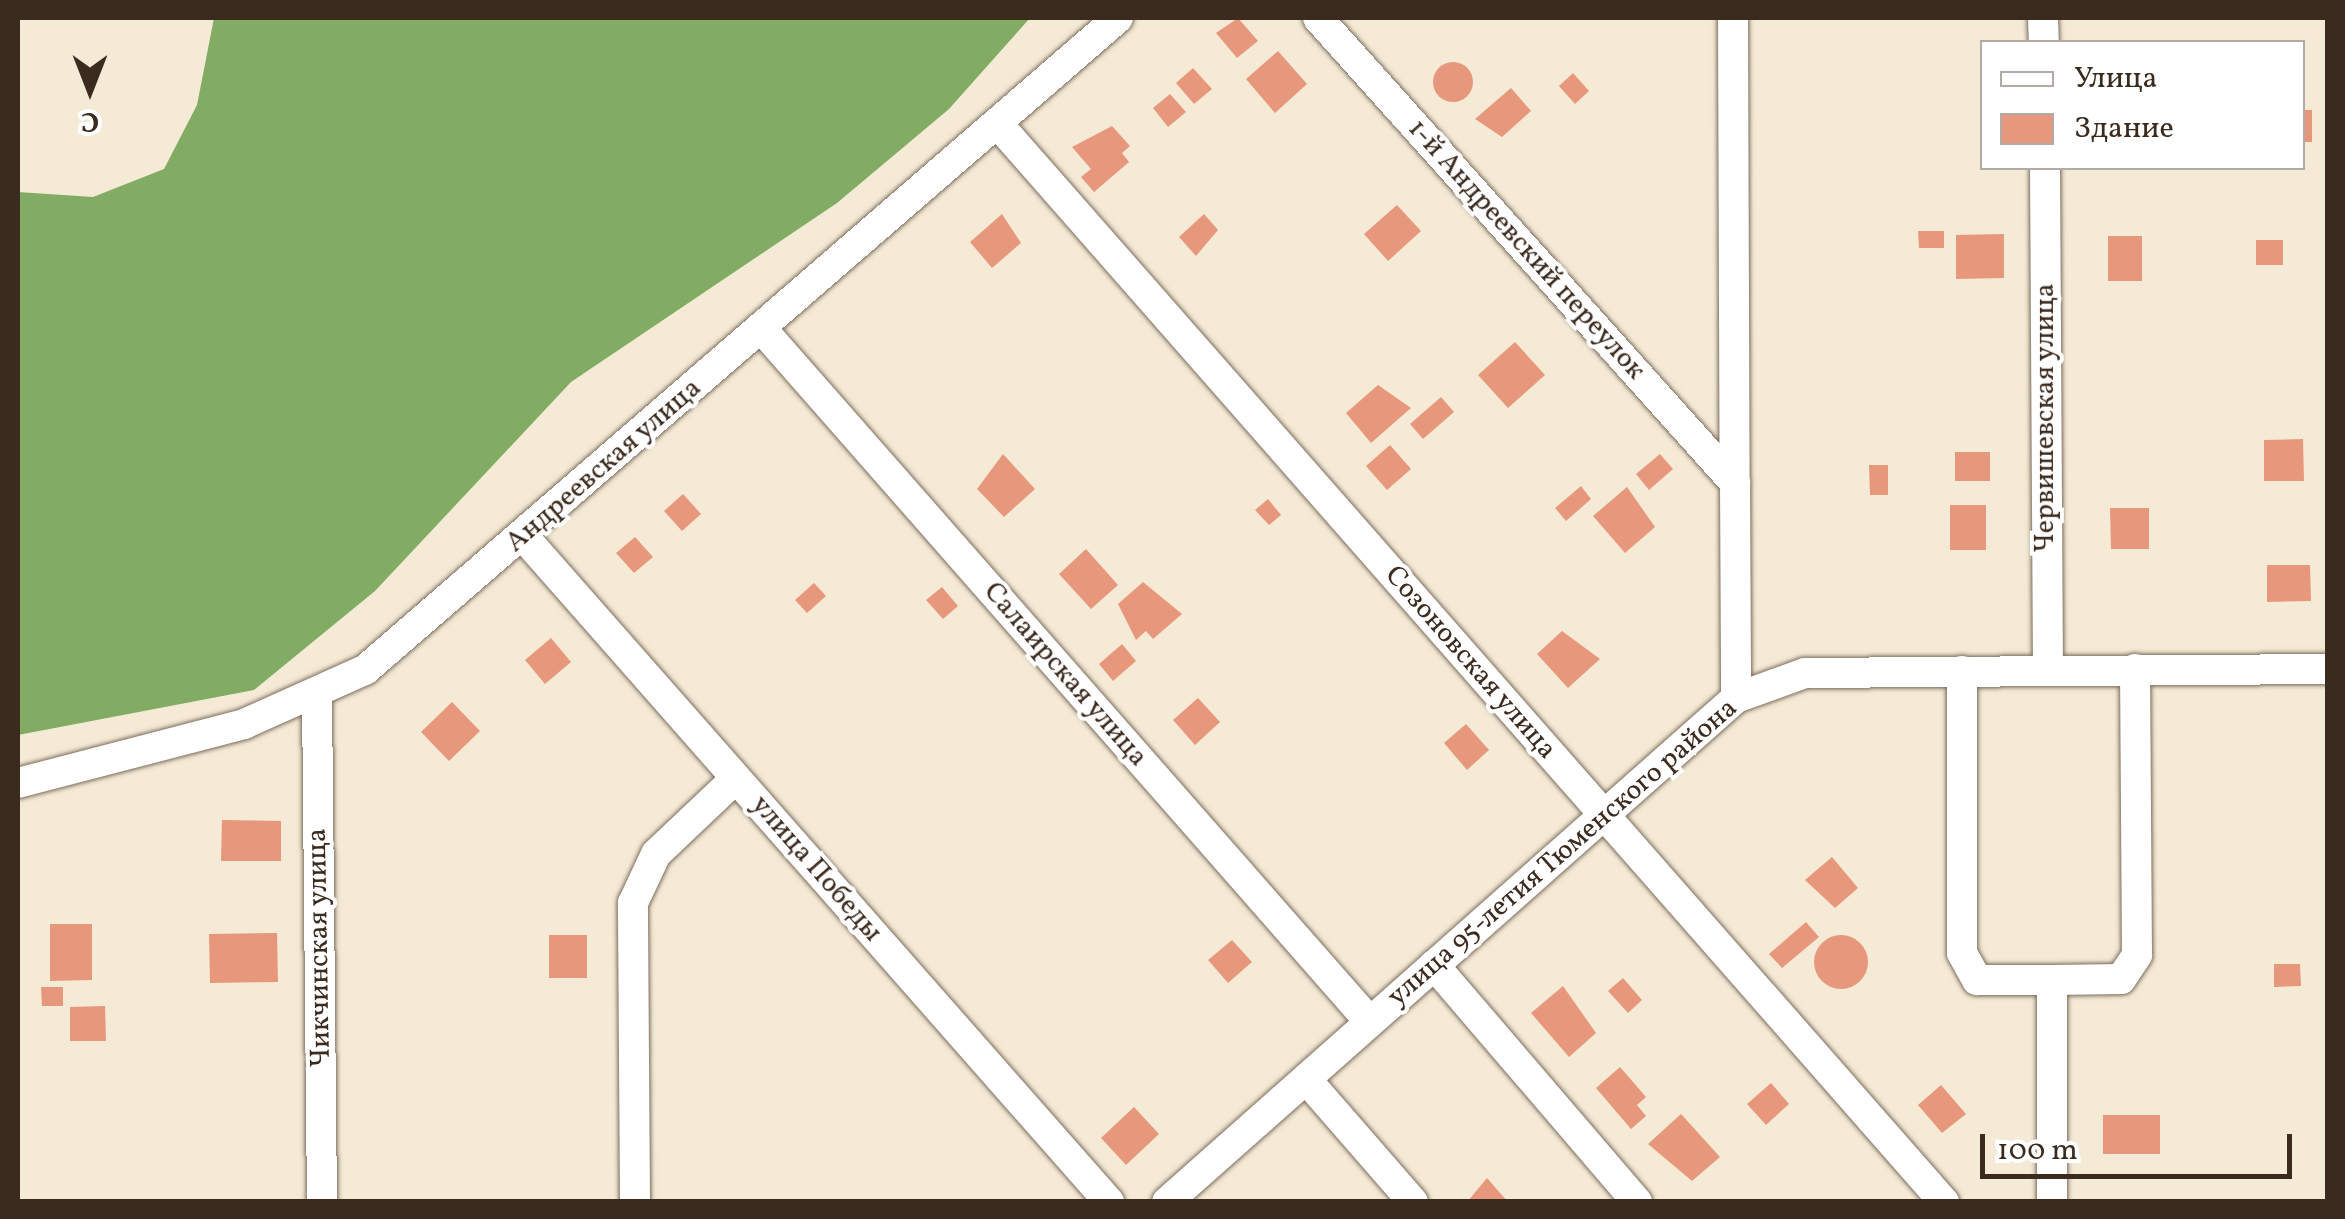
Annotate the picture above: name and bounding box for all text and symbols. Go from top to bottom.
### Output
north arrow [40,40,140,140]
legend [1980,40,2305,170]
text: Улица [2074,58,2157,100]
text: С [81,101,99,140]
text: Здание [2074,108,2174,150]
street label: 1-й Андреевский переулок [1400,113,1652,387]
street label: Червишевская улица [2029,283,2063,553]
street label: Андреевская улица [499,372,709,560]
street label: Созоновская улица [1377,559,1563,767]
street label: Салаирская улица [976,576,1154,774]
street label: улица 95-летия Тюменского района [1381,692,1745,1014]
street label: улица Победы [743,789,889,949]
street label: Чикчинская улица [301,828,339,1068]
scale bar [1985,1114,2298,1176]
text: 100 m [1997,1130,2078,1172]

